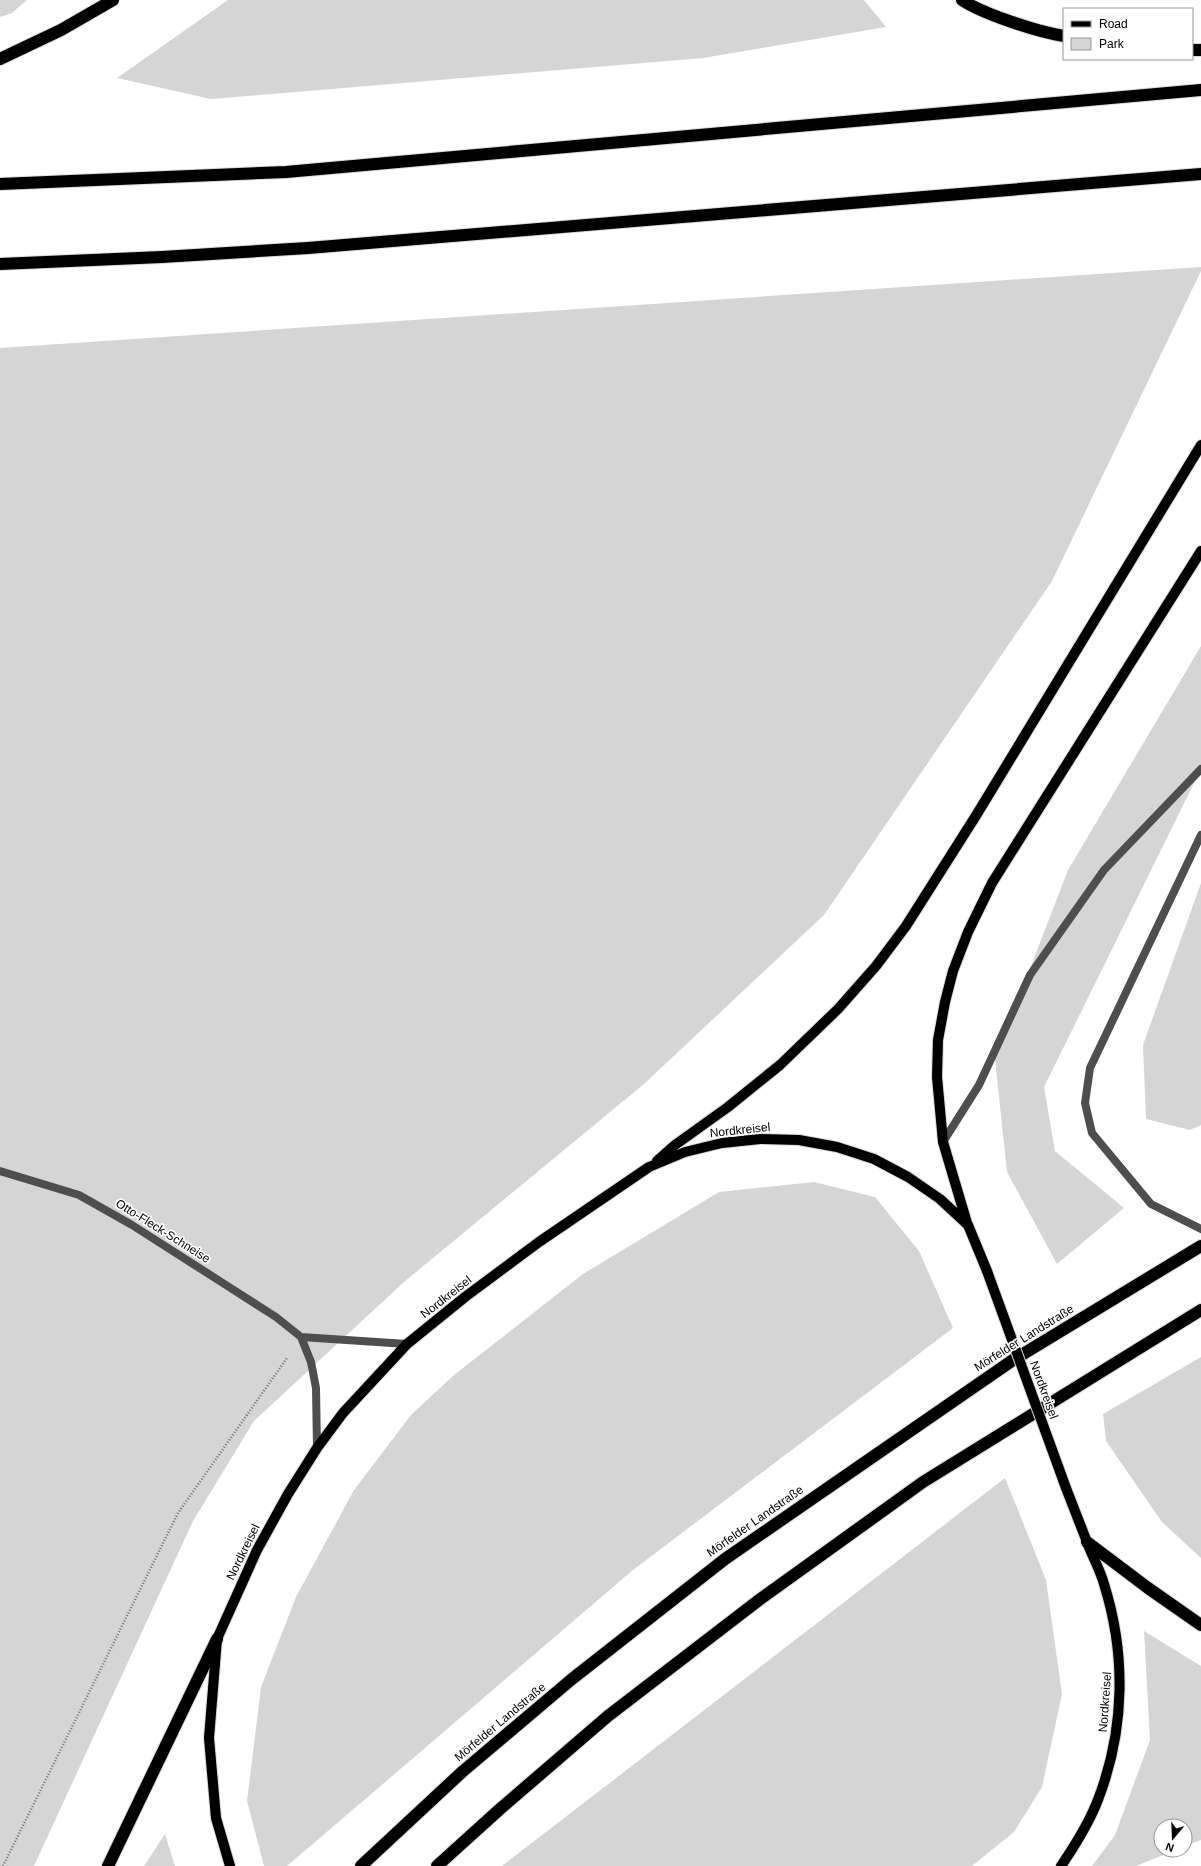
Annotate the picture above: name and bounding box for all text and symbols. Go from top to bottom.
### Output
legend [1063,8,1193,60]
text: Road [1099,17,1128,31]
text: Park [1099,37,1125,51]
street label: Nordkreisel [709,1120,771,1140]
street label: Otto-Fleck-Schneise [113,1196,213,1266]
street label: Nordkreisel [418,1273,474,1321]
street label: Mörfelder Landstraße [972,1301,1077,1374]
street label: Nordkreisel [1027,1359,1061,1421]
street label: Mörfelder Landstraße [704,1482,806,1560]
street label: Nordkreisel [223,1522,263,1582]
street label: Nordkreisel [1096,1671,1114,1733]
street label: Mörfelder Landstraße [452,1680,549,1764]
north arrow [1153,1818,1193,1858]
text: N [1164,1840,1175,1854]

